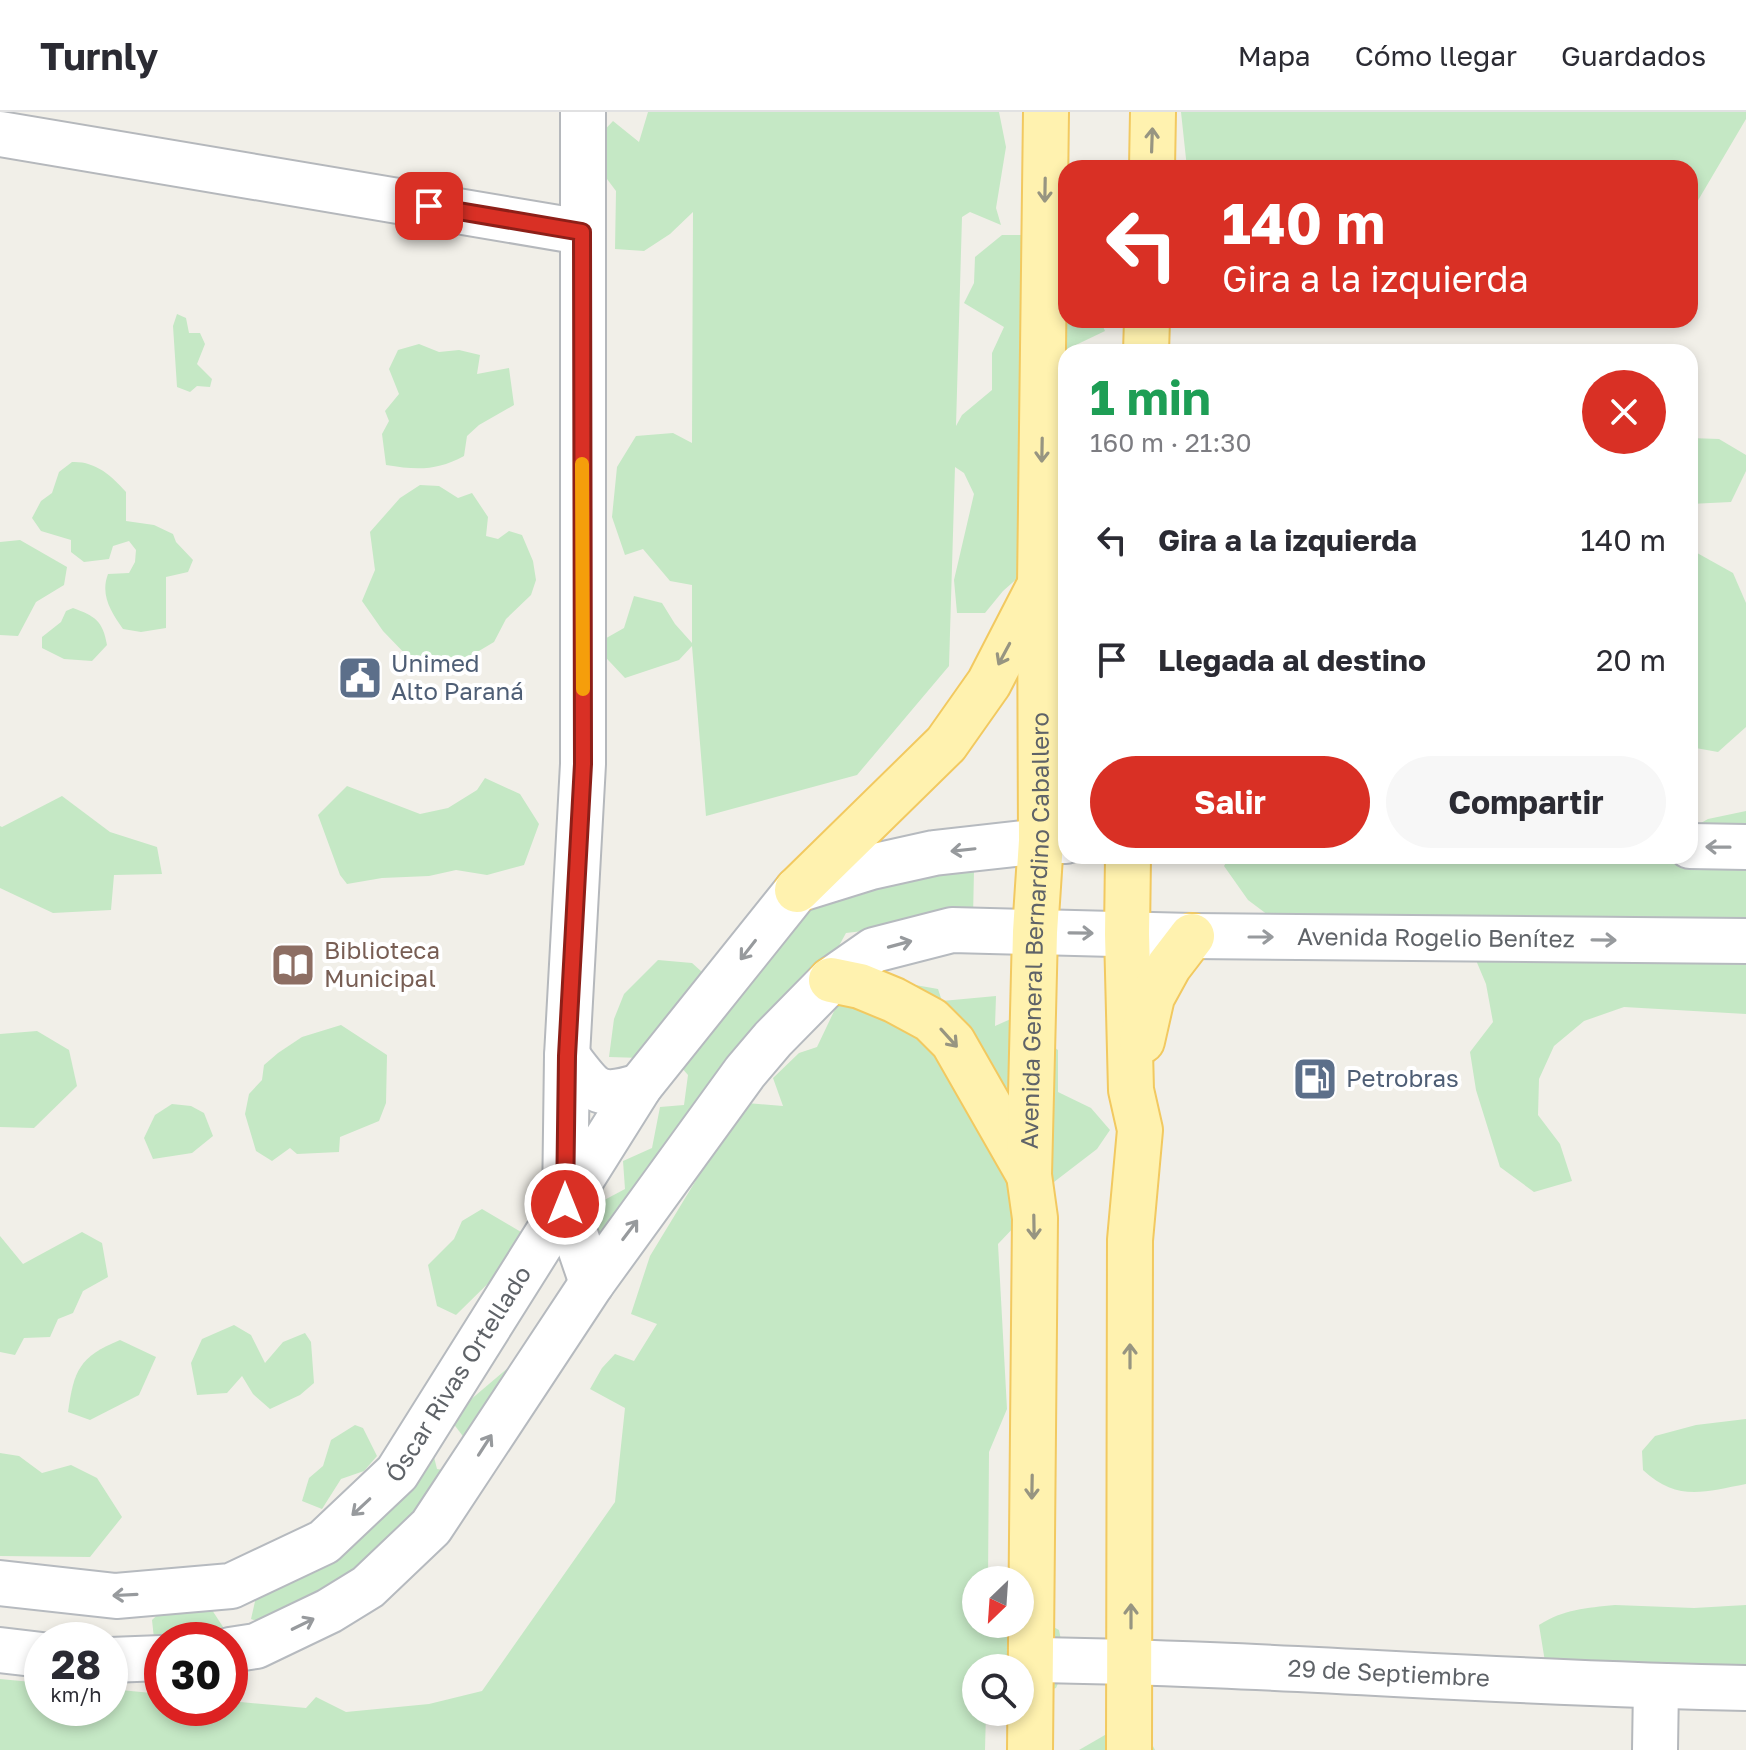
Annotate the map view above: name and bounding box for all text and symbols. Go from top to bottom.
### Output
text: Turnly [40,33,158,78]
text: Mapa [1238,39,1311,72]
text: Cómo llegar [1355,39,1517,72]
text: Guardados [1561,39,1706,72]
one-way arrow [1145,127,1160,154]
pin [395,172,463,240]
one-way arrow [1037,176,1053,203]
icon: arrive [407,184,451,228]
text: 140 m [1222,189,1385,256]
icon: left [1090,192,1194,296]
text: Gira a la izquierda [1222,257,1529,300]
text: 1 min [1090,368,1211,426]
button: close [1582,370,1666,454]
text: 160 m · 21:30 [1090,427,1252,458]
one-way arrow [1034,436,1050,463]
icon: left [1090,518,1134,562]
text: Gira a la izquierda [1158,522,1417,558]
text: 140 m [1581,522,1666,558]
icon: arrive [1090,638,1134,682]
one-way arrow [996,641,1011,665]
text: Llegada al destino [1158,642,1426,678]
text: 20 m [1596,642,1666,678]
place label: Unimed Alto Paraná [391,648,524,705]
public building icon: Unimed Alto Paraná [336,654,384,702]
street label: Avenida General Bernardino Caballero [1014,712,1054,1149]
button: Salir [1090,756,1370,848]
button: Compartir [1386,756,1666,848]
one-way arrow [1705,839,1732,854]
one-way arrow [950,842,977,857]
street label: Avenida Rogelio Benítez [1297,921,1575,952]
one-way arrow [1067,925,1094,941]
one-way arrow [1247,929,1274,945]
one-way arrow [1590,932,1617,948]
place label: Biblioteca Municipal [324,935,440,992]
one-way arrow [886,935,912,950]
one-way arrow [739,939,757,960]
library icon: Biblioteca Municipal [269,941,317,989]
one-way arrow [939,1028,957,1048]
fuel station icon: Petrobras [1291,1055,1339,1103]
place label: Petrobras [1346,1063,1459,1092]
position arrow [523,1162,607,1246]
one-way arrow [1027,1213,1042,1240]
one-way arrow [621,1219,638,1241]
street label: Óscar Rivas Ortellado [379,1260,536,1487]
one-way arrow [1122,1343,1138,1370]
one-way arrow [476,1435,493,1457]
one-way arrow [1024,1473,1040,1500]
one-way arrow [351,1498,371,1517]
north arrow [962,1566,1034,1638]
map controls [962,1566,1034,1726]
one-way arrow [112,1588,139,1603]
one-way arrow [1123,1603,1139,1630]
one-way arrow [290,1616,314,1631]
speed limit sign: 30 [144,1622,248,1726]
text: 28 [51,1640,101,1688]
street label: 29 de Septiembre [1287,1653,1491,1692]
button: search [962,1654,1034,1726]
text: km/h [51,1682,101,1706]

